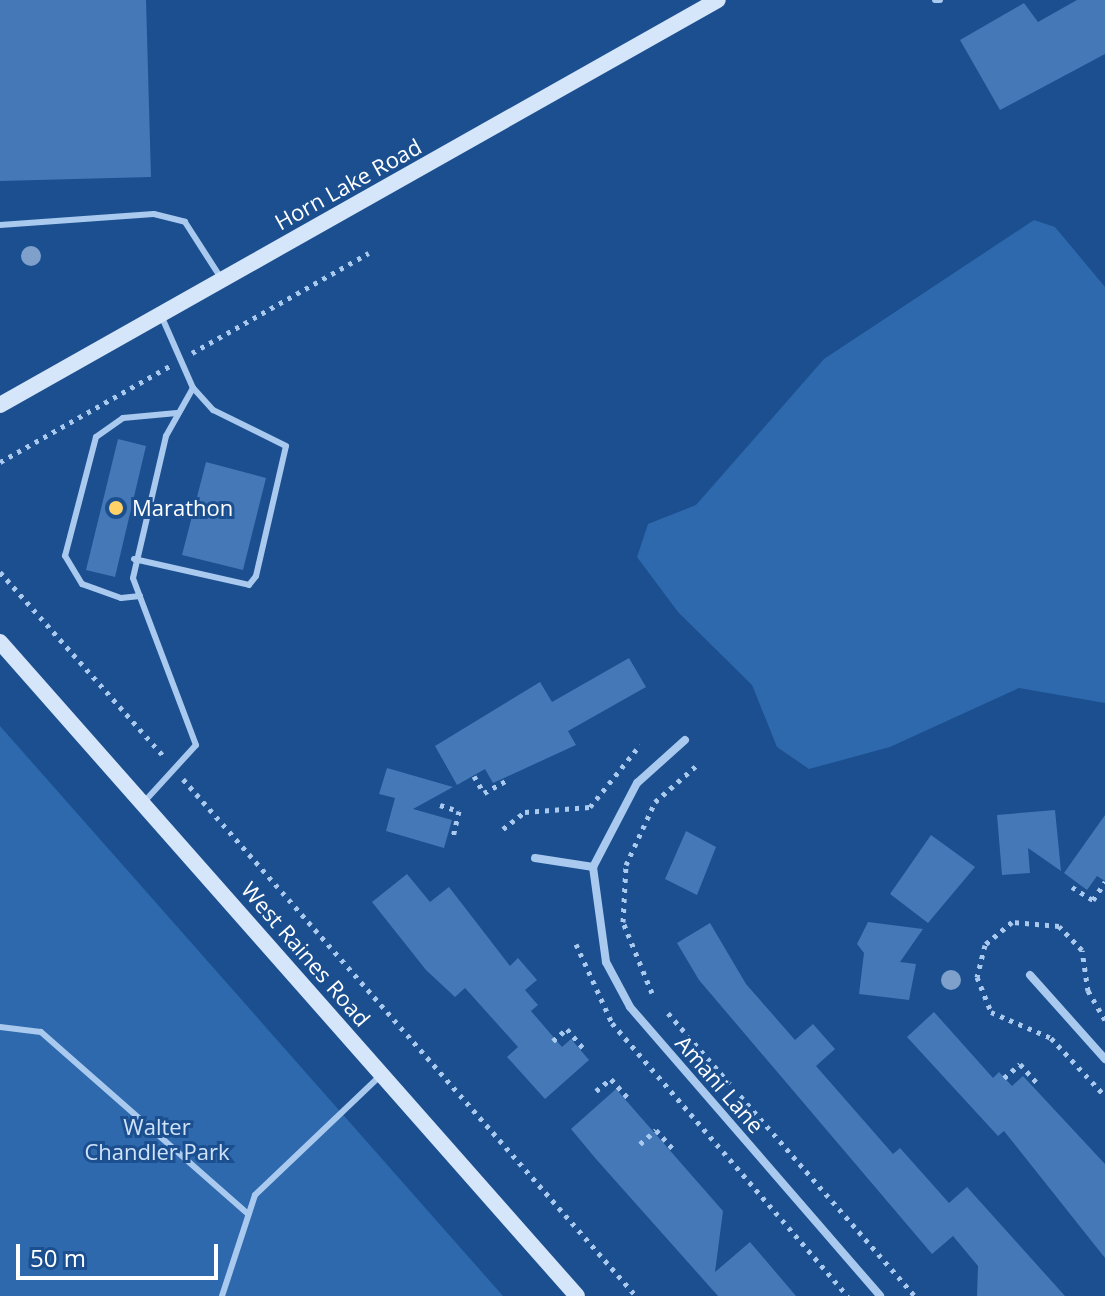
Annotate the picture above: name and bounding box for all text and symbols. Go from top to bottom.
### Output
street label: Horn Lake Road [270,133,426,235]
place label: Marathon [132,495,233,521]
marker: Marathon [107,499,125,517]
street label: West Raines Road [236,876,376,1032]
street label: Amani Lane [670,1030,770,1138]
park label: Walter Chandler Park [84,1113,230,1164]
scale bar [20,1228,222,1278]
text: 50 m [30,1241,86,1274]

